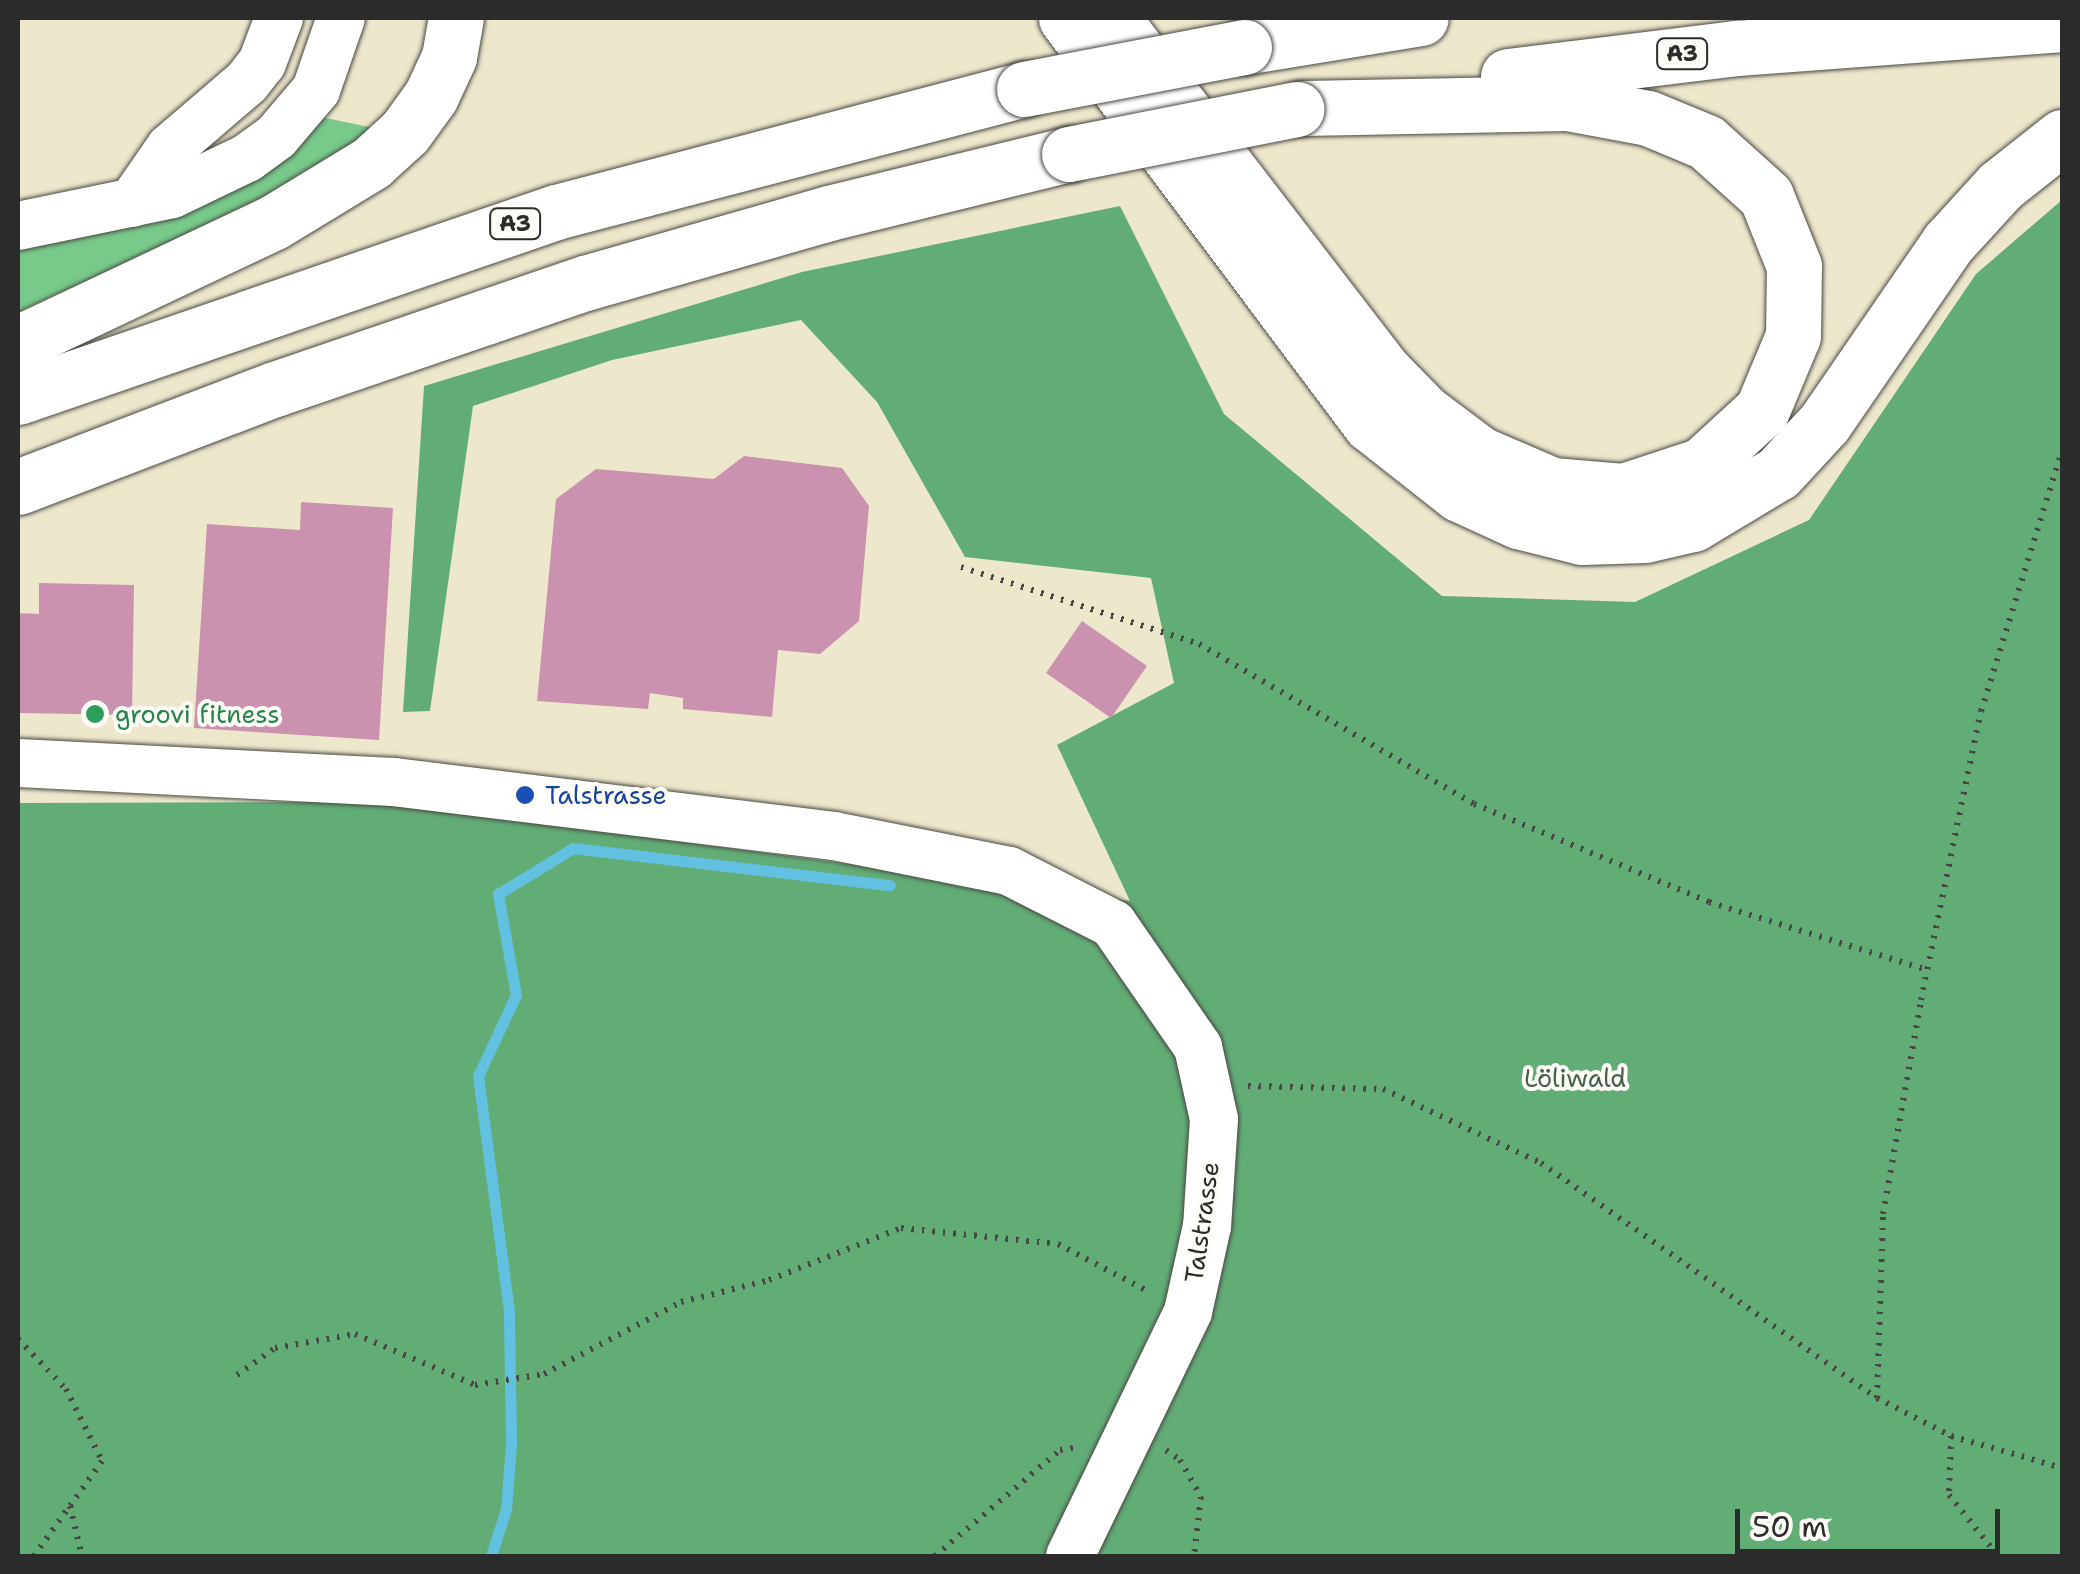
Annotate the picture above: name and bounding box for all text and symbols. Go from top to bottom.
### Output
road number: A3 [1654,37,1710,71]
road number: A3 [488,207,542,241]
place label: groovi fitness [115,699,279,729]
marker: groovi fitness [84,703,106,725]
place label: Talstrasse [545,780,667,810]
marker: Talstrasse [514,784,536,806]
park label: Löliwald [1524,1063,1626,1093]
street label: Talstrasse [1179,1160,1225,1284]
scale bar [1740,1489,2005,1551]
text: 50 m [1752,1506,1827,1547]

